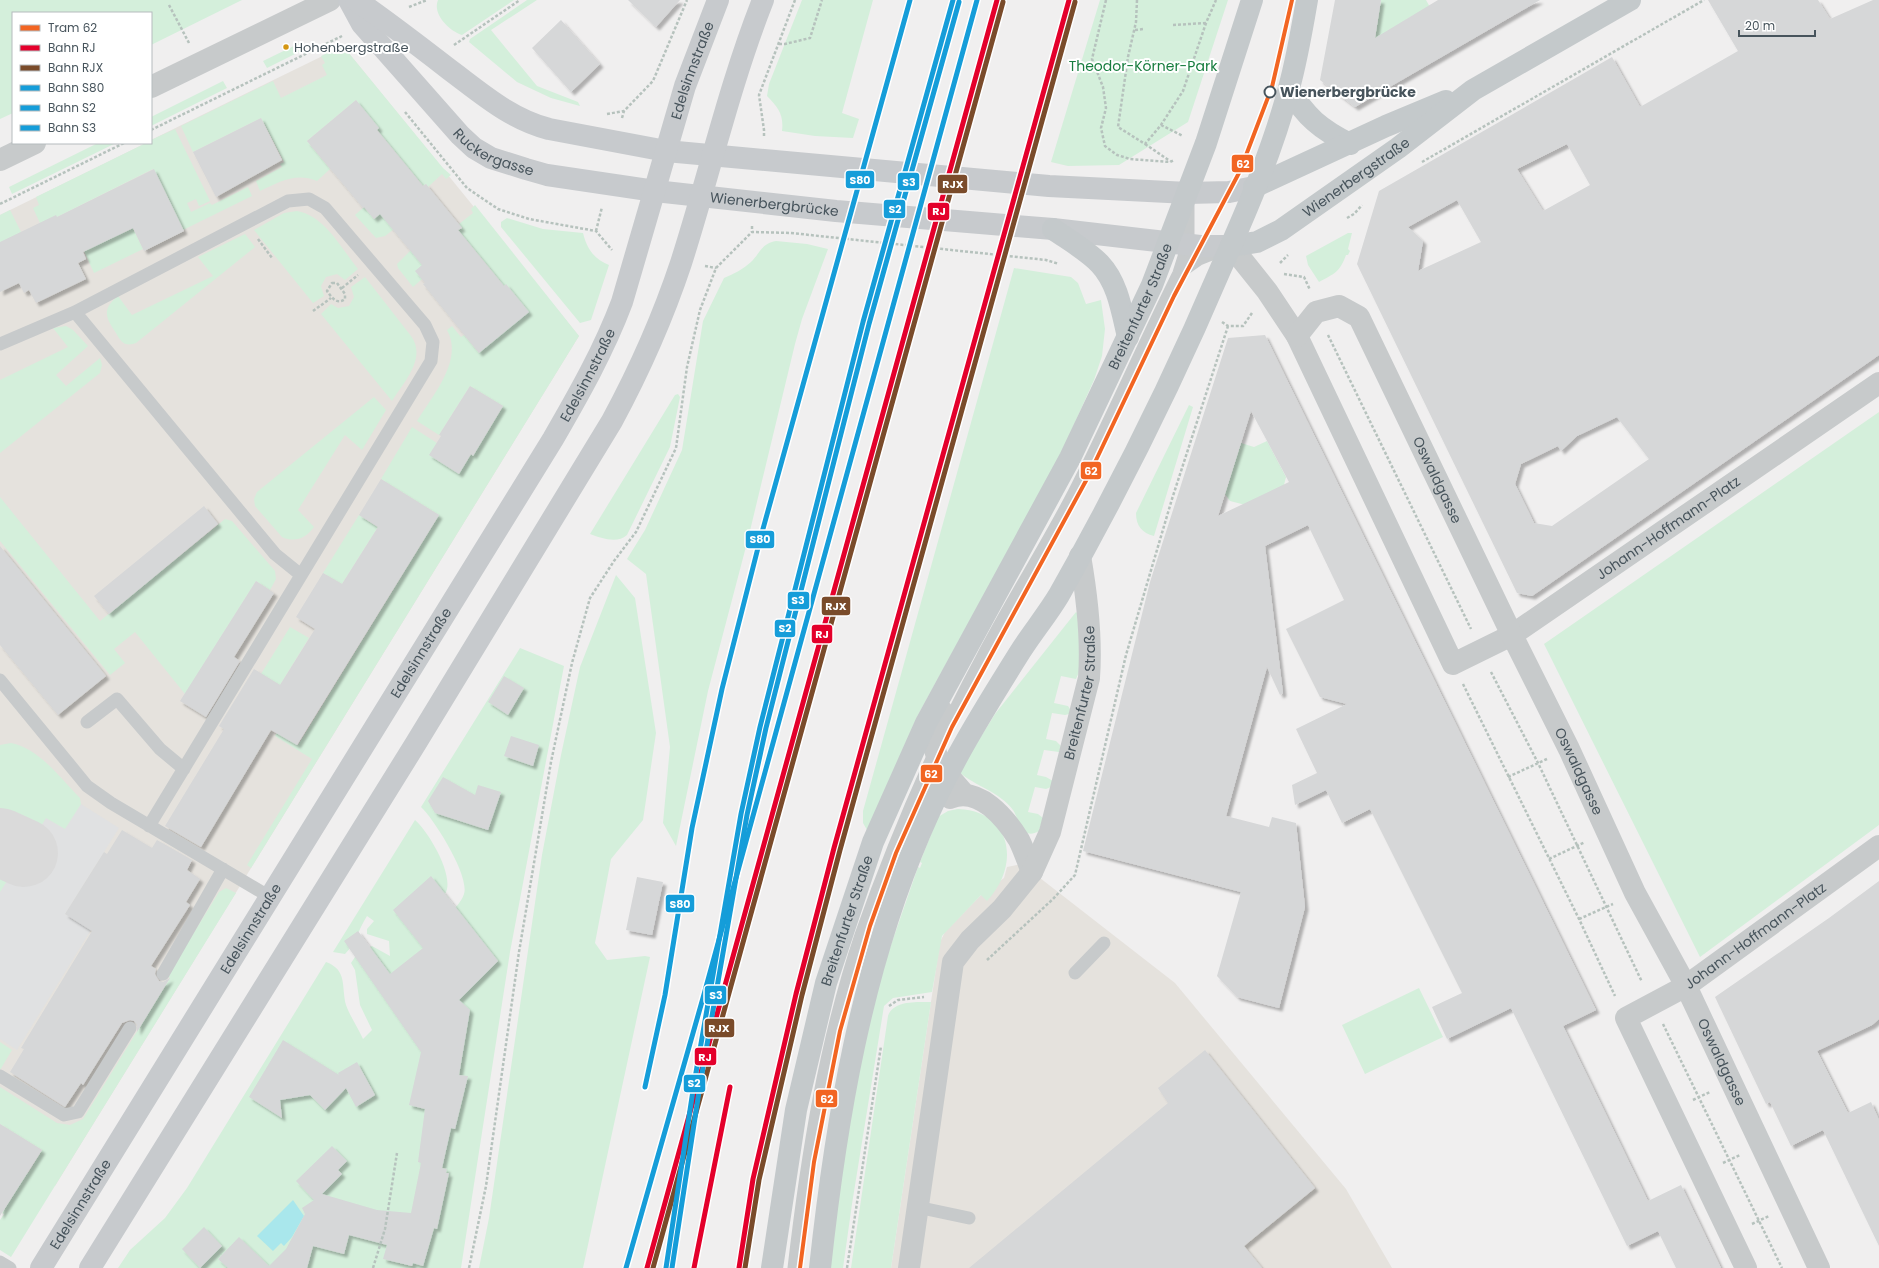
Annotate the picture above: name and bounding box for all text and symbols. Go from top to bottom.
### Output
legend [12,12,152,144]
scale bar [1739,12,1815,38]
text: 20 m [1745,17,1775,34]
street label: Edelsinnstraße [666,18,719,122]
text: Tram 62 [48,19,97,36]
place label: Hohenbergstraße [294,38,409,57]
text: Bahn RJ [48,39,96,56]
marker: Hohenbergstraße [281,42,291,52]
park label: Theodor-Körner-Park [1069,56,1218,76]
text: Bahn RJX [48,59,103,76]
text: Bahn S80 [48,79,104,96]
place label: Wienerbergbrücke [1280,82,1416,102]
marker: Wienerbergbrücke [1263,85,1277,99]
text: Bahn S2 [48,99,96,116]
text: Bahn S3 [48,119,96,136]
street label: Ruckergasse [448,124,537,181]
street label: Wienerbergstraße [1299,132,1414,222]
line badge: 62 [1231,154,1254,173]
text: 62 [1236,156,1250,172]
line badge: S80 [845,170,875,189]
text: S80 [849,172,871,188]
line badge: S3 [897,172,920,191]
text: S3 [902,174,916,190]
line badge: RJX [937,174,968,194]
text: RJX [942,176,964,192]
street label: Wienerbergbrücke [709,187,840,221]
line badge: S2 [883,199,906,219]
text: S2 [888,201,902,217]
line badge: RJ [927,202,950,221]
text: RJ [932,203,946,219]
street label: Breitenfurter Straße [1103,240,1177,373]
street label: Edelsinnstraße [555,325,620,426]
street label: Oswaldgasse [1408,433,1467,527]
line badge: 62 [1080,461,1102,480]
text: 62 [1084,463,1098,479]
street label: Johann-Hoffmann-Platz [1592,471,1744,584]
line badge: S80 [745,530,775,549]
text: S80 [749,531,771,547]
line badge: S3 [787,591,810,610]
text: S3 [791,592,805,608]
line badge: RJX [821,596,851,616]
text: RJX [825,598,847,614]
street label: Edelsinnstraße [385,604,457,702]
line badge: S2 [774,619,796,638]
text: S2 [778,620,792,636]
line badge: RJ [811,624,833,644]
street label: Breitenfurter Straße [1059,625,1100,762]
text: RJ [815,626,829,642]
street label: Oswaldgasse [1550,724,1608,819]
line badge: 62 [920,764,943,783]
text: 62 [924,766,938,782]
street label: Breitenfurter Straße [816,852,878,989]
street label: Johann-Hoffmann-Platz [1681,878,1830,994]
street label: Edelsinnstraße [215,879,286,978]
line badge: S80 [665,894,695,913]
text: S80 [669,896,691,912]
line badge: S3 [704,985,727,1005]
text: S3 [709,987,723,1003]
street label: Oswaldgasse [1693,1015,1751,1109]
line badge: RJX [704,1018,735,1038]
text: RJX [708,1020,730,1036]
line badge: RJ [694,1047,717,1066]
text: RJ [698,1049,712,1065]
line badge: S2 [683,1074,706,1093]
text: S2 [687,1075,701,1091]
line badge: 62 [815,1089,838,1108]
text: 62 [820,1091,834,1107]
street label: Edelsinnstraße [45,1155,116,1253]

